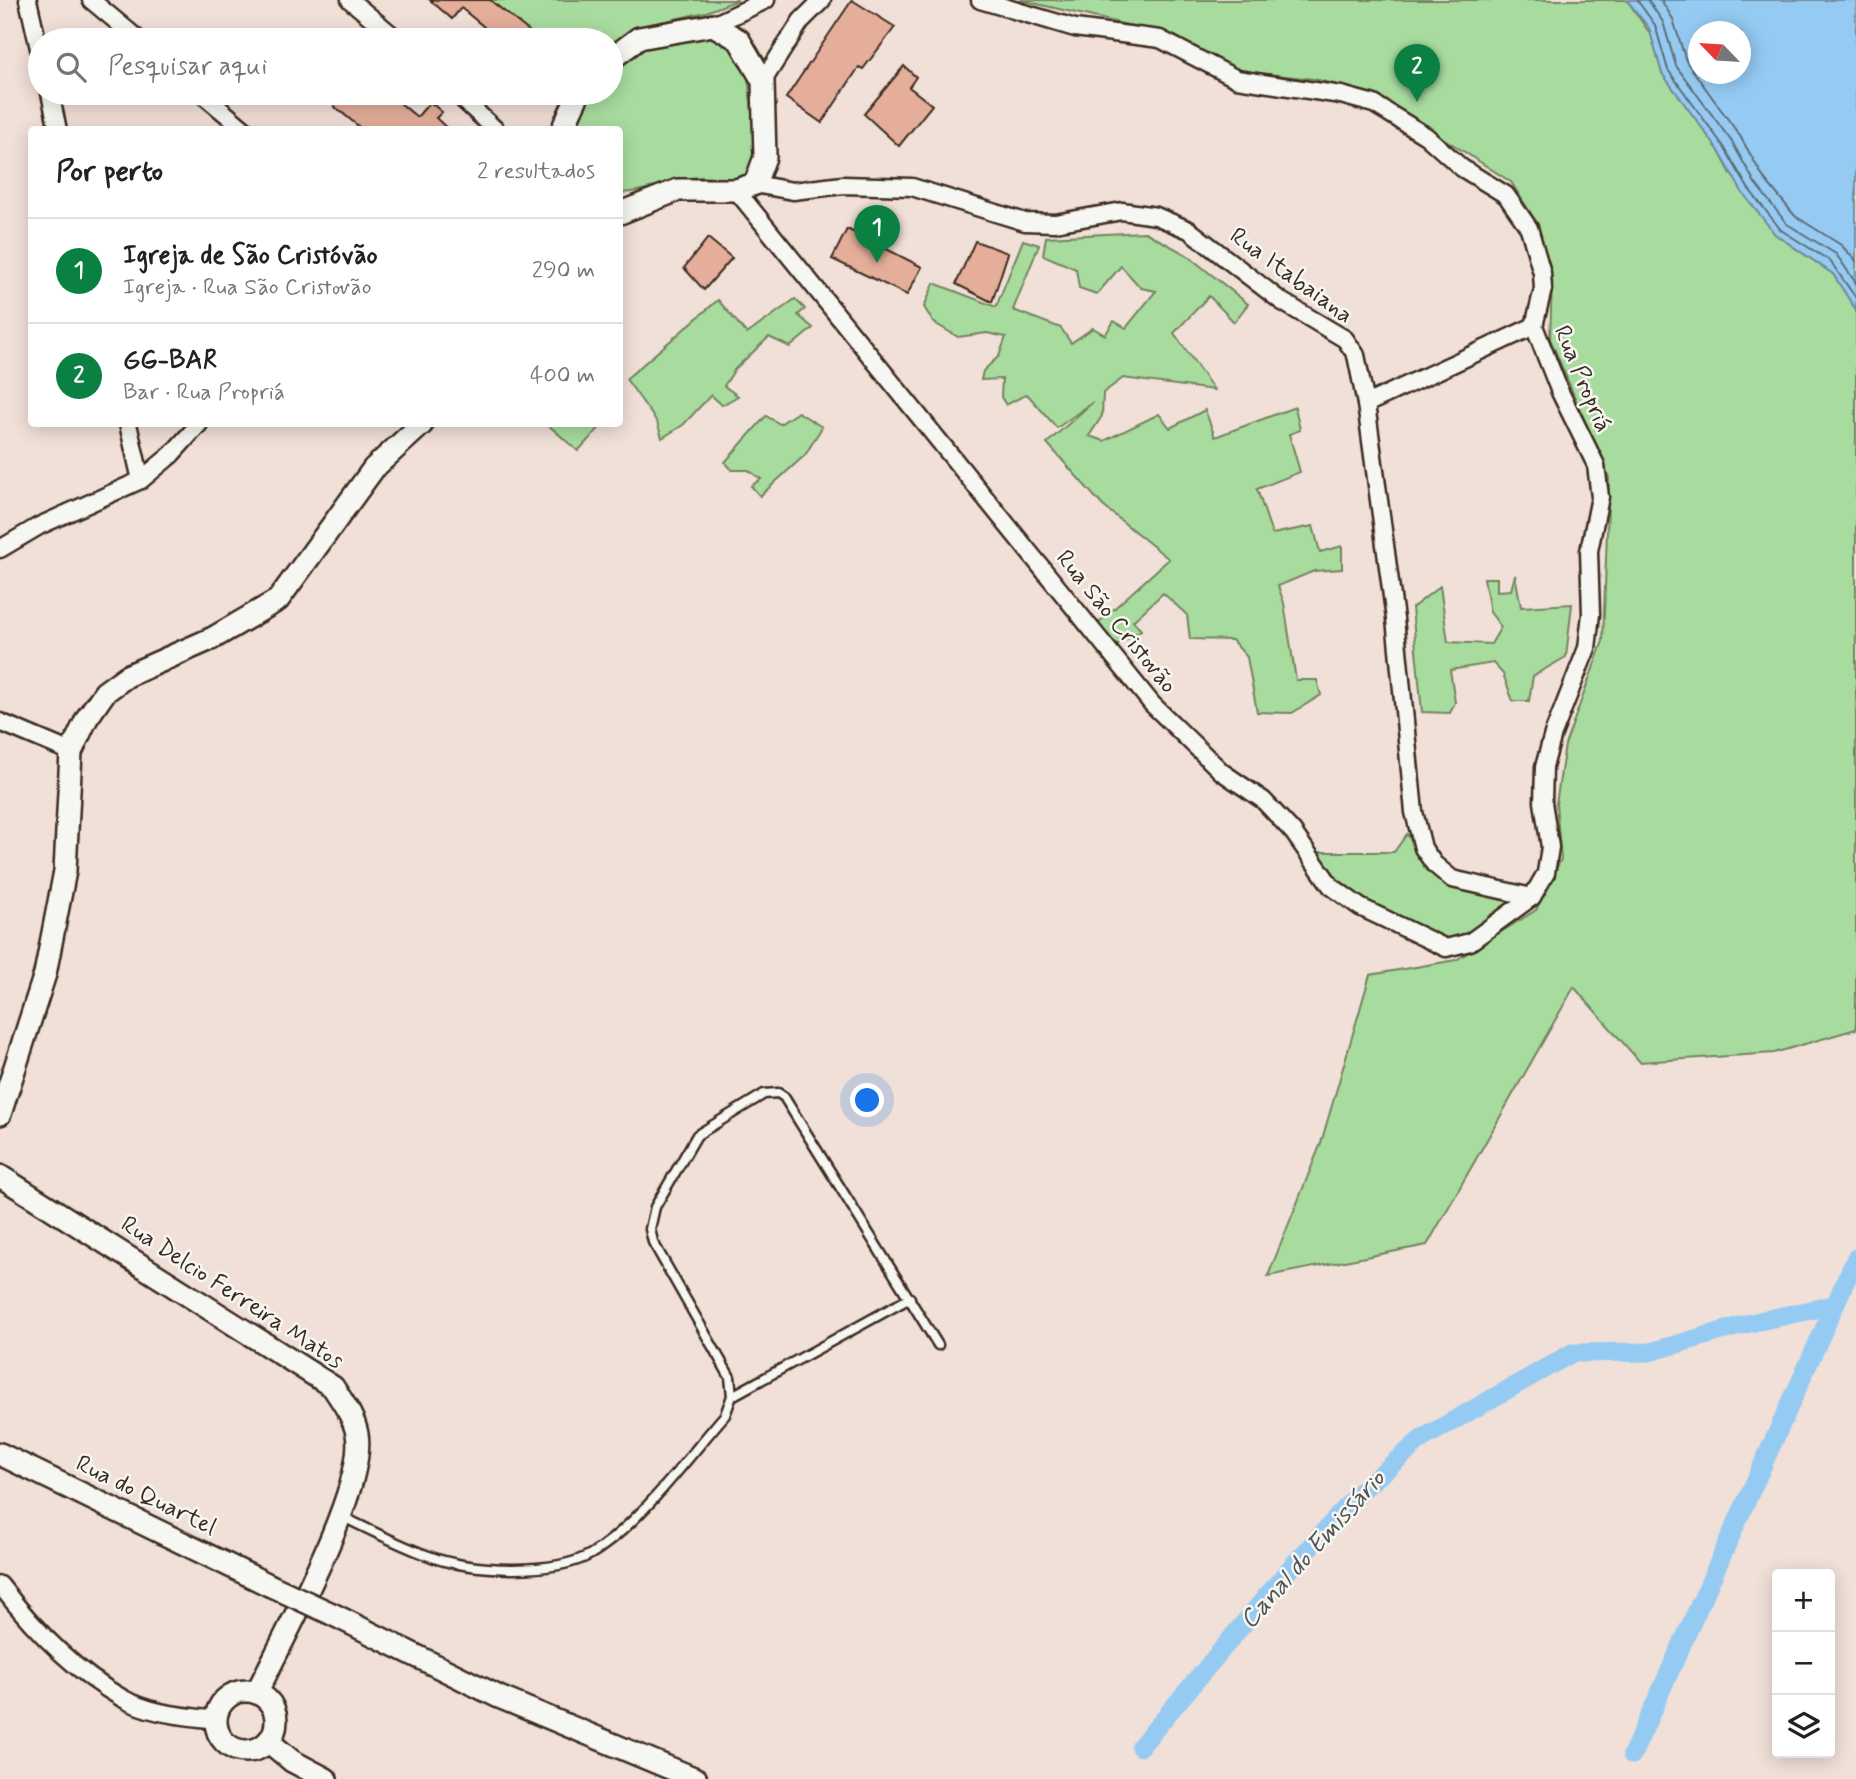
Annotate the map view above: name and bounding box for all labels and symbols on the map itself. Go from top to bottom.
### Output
north arrow [1688,21,1751,84]
pin: 2 [1394,44,1440,102]
pin: 1 [854,205,900,263]
street label: Rua Itabaiana [1223,221,1359,331]
street label: Rua Propriá [1546,321,1618,437]
street label: Rua São Cristovão [1049,544,1183,700]
your location [850,1083,884,1117]
street label: Rua Delcio Ferreira Matos [115,1209,350,1377]
street label: Rua do Quartel [71,1449,222,1543]
water label: Canal do Emissário [1233,1462,1394,1637]

